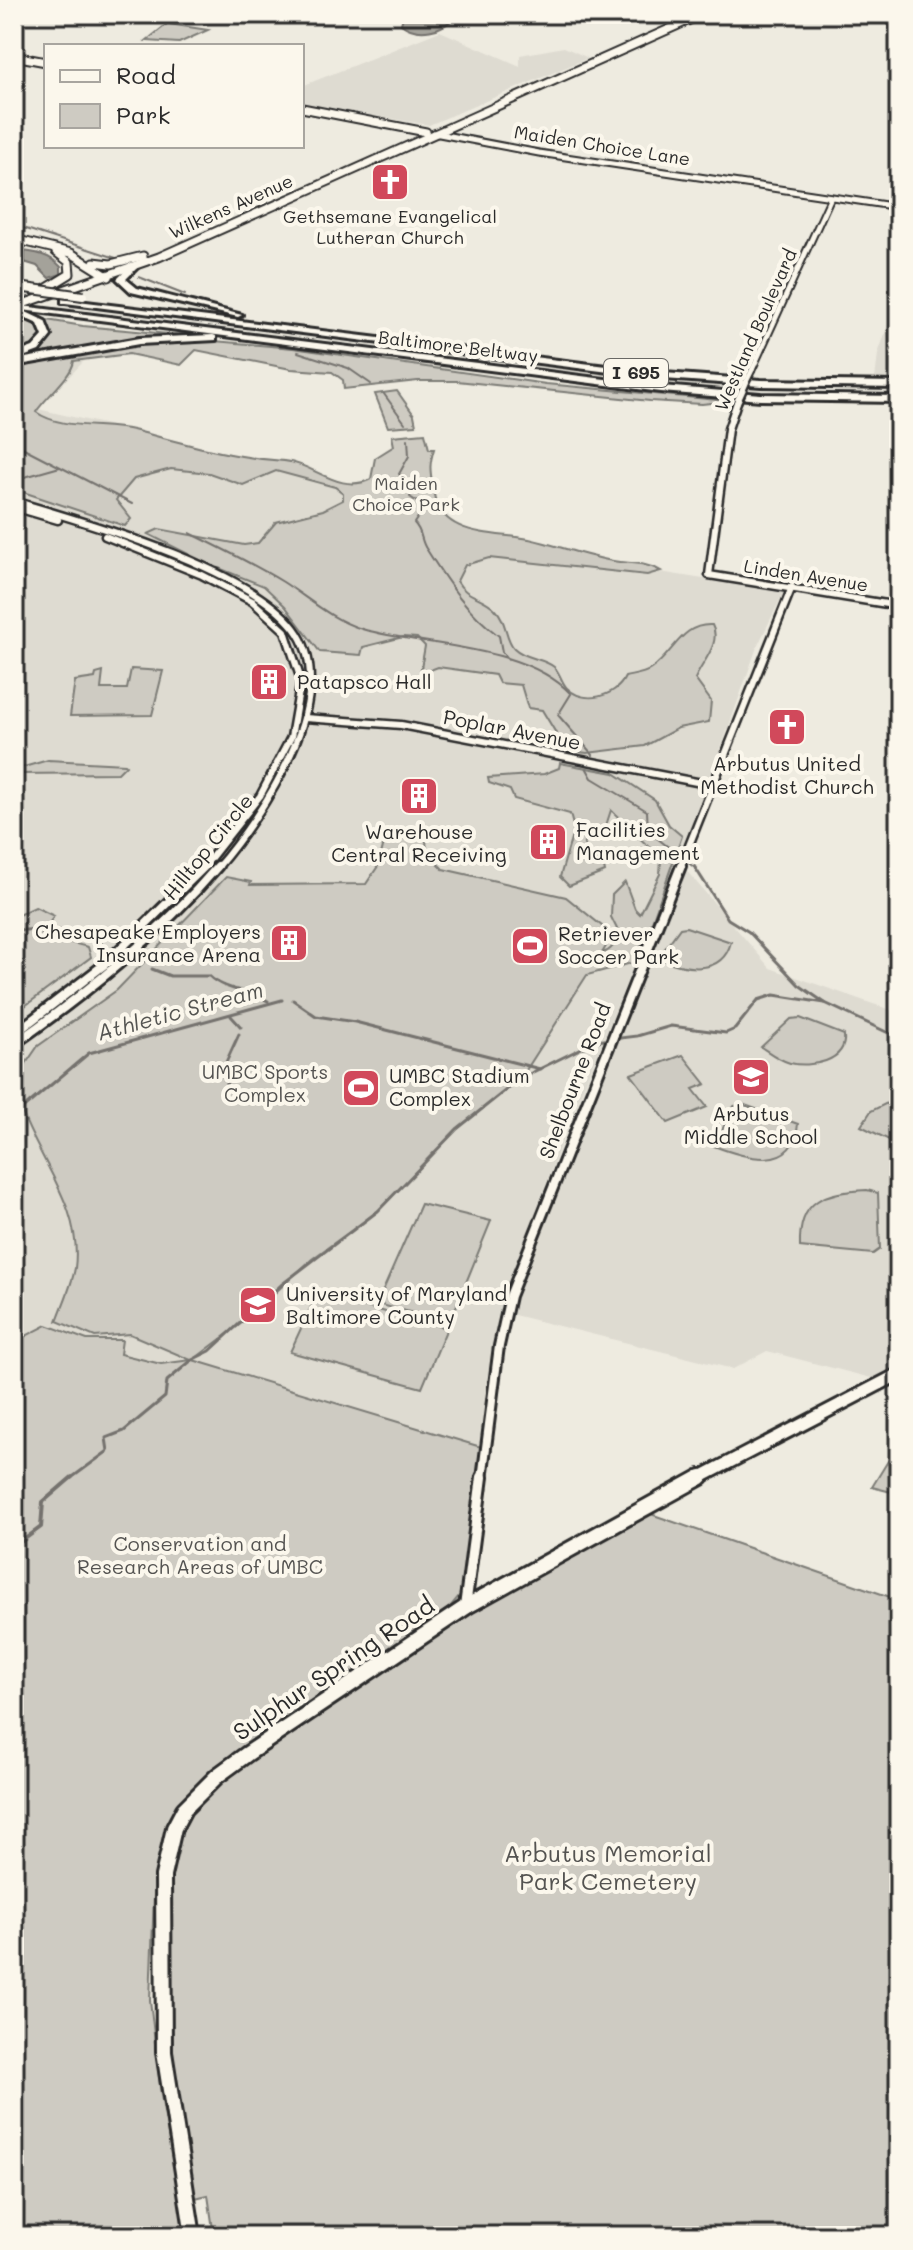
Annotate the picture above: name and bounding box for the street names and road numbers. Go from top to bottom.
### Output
street label: Maiden Choice Lane [512,119,692,171]
street label: Wilkens Avenue [165,168,296,244]
street label: Westland Boulevard [709,245,802,414]
street label: Baltimore Beltway [377,324,539,368]
road number: I 695 [604,359,668,387]
street label: Linden Avenue [742,553,870,597]
street label: Poplar Avenue [441,703,583,755]
street label: Hilltop Circle [156,788,258,905]
street label: Shelbourne Road [532,999,616,1162]
street label: Sulphur Spring Road [227,1589,440,1747]

